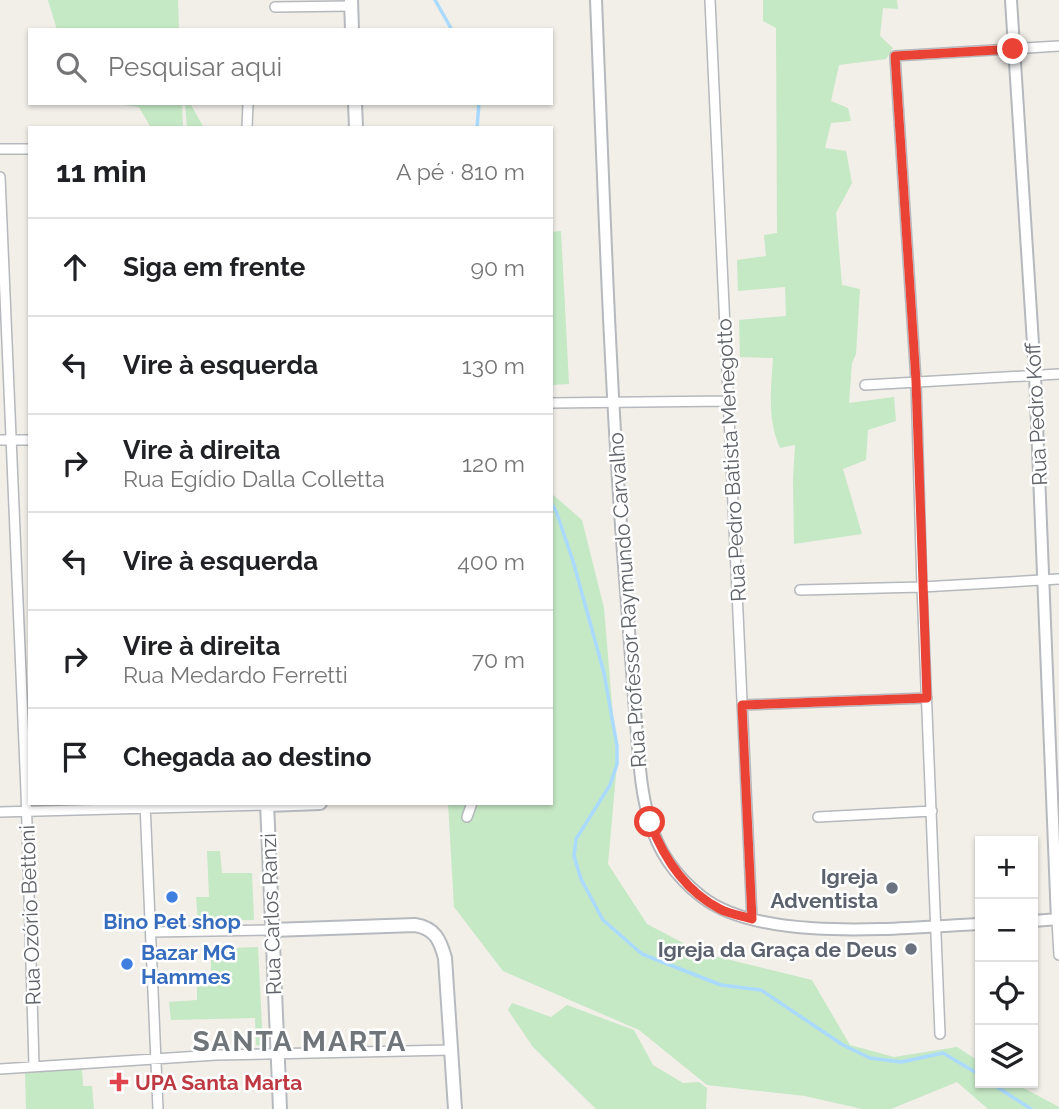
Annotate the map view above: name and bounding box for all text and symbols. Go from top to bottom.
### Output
search box [28,28,553,105]
route end [997,33,1028,64]
icon: search [52,48,90,86]
text: Pesquisar aqui [108,52,282,82]
text: 11 min [56,154,147,189]
text: A pé · 810 m [396,158,525,185]
icon: ahead [56,248,94,286]
text: Siga em frente [123,252,305,282]
text: 90 m [470,254,525,281]
street label: Rua Pedro Batista Menegotto [711,318,751,602]
street label: Rua Pedro Koff [1020,341,1052,486]
icon: left [56,346,94,384]
text: Vire à esquerda [123,350,318,380]
text: 130 m [462,352,525,379]
street label: Rua Professor Raymundo Carvalho [603,431,651,769]
text: Vire à direita [123,435,280,465]
icon: right [56,444,94,482]
text: 120 m [462,450,525,477]
text: Rua Egídio Dalla Colletta [123,465,385,492]
icon: left [56,542,94,580]
text: Vire à esquerda [123,546,318,576]
text: 400 m [457,548,525,575]
text: Vire à direita [123,631,280,661]
icon: right [56,640,94,678]
text: 70 m [472,646,525,673]
text: Rua Medardo Ferretti [123,661,348,688]
icon: arrive [56,738,94,776]
text: Chegada ao destino [123,742,372,772]
route start [634,806,665,837]
street label: Rua Ozório Bettoni [14,824,46,1006]
street label: Rua Carlos Ranzi [256,833,286,995]
map controls [975,836,1038,1088]
button: + [975,836,1038,899]
place label: Igreja Adventista [770,864,878,913]
marker: Igreja Adventista [884,880,900,896]
marker: Bino Pet shop [164,889,180,905]
button: − [975,899,1038,962]
place label: Bino Pet shop [103,909,241,934]
place label: Igreja da Graça de Deus [658,937,897,962]
place label: Bazar MG Hammes [141,940,236,989]
marker: Igreja da Graça de Deus [903,941,919,957]
marker: Bazar MG Hammes [119,956,135,972]
button: locate [975,962,1038,1025]
district label: SANTA MARTA [193,1025,407,1058]
button: layers [975,1025,1038,1088]
place label: UPA Santa Marta [135,1070,302,1095]
marker: UPA Santa Marta [109,1072,129,1092]

